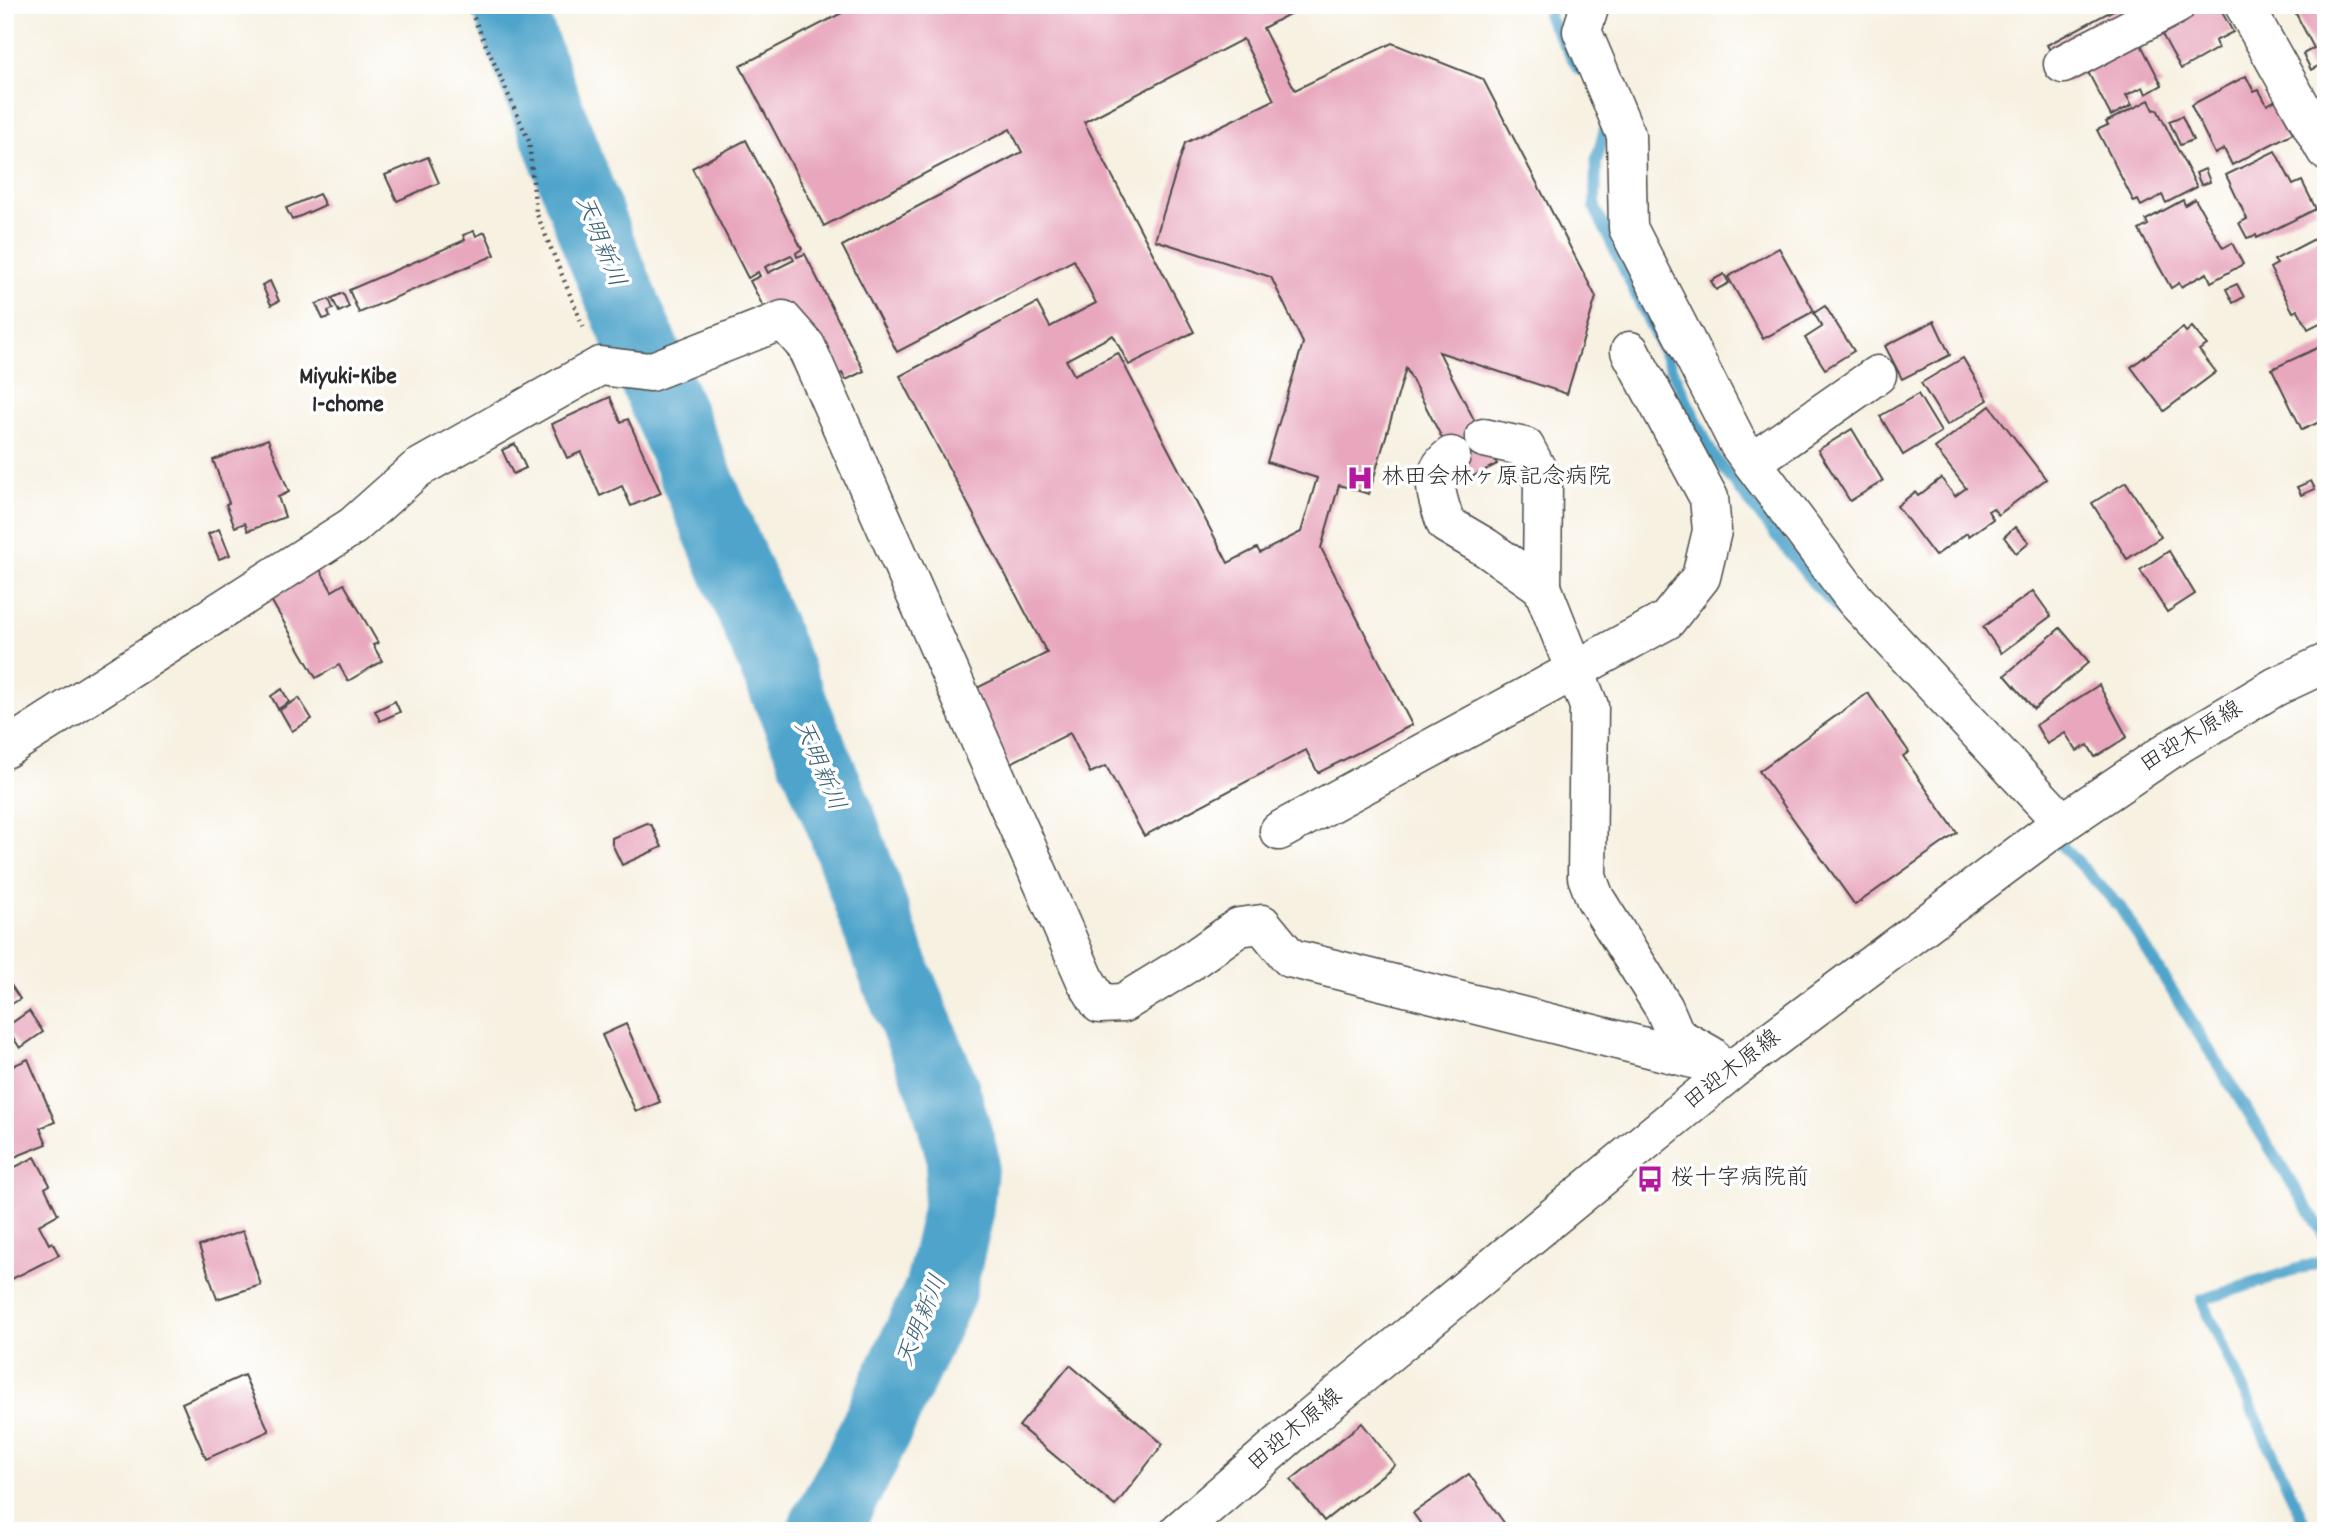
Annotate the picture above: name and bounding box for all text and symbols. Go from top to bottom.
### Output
water label: 天明新川 [565,191,633,293]
district label: Miyuki-Kibe 1-chome [299,361,397,423]
place label: 林田会林ヶ原記念病院 [1381,462,1611,495]
hospital icon: 林田会林ヶ原記念病院 [1345,463,1375,493]
street label: 田迎木原線 [2134,694,2250,782]
water label: 天明新川 [784,715,852,817]
street label: 田迎木原線 [1678,1023,1788,1119]
place label: 桜十字病院前 [1671,1163,1809,1196]
bus stop icon: 桜十字病院前 [1635,1164,1665,1194]
water label: 天明新川 [889,1270,957,1372]
street label: 田迎木原線 [1241,1381,1351,1481]

